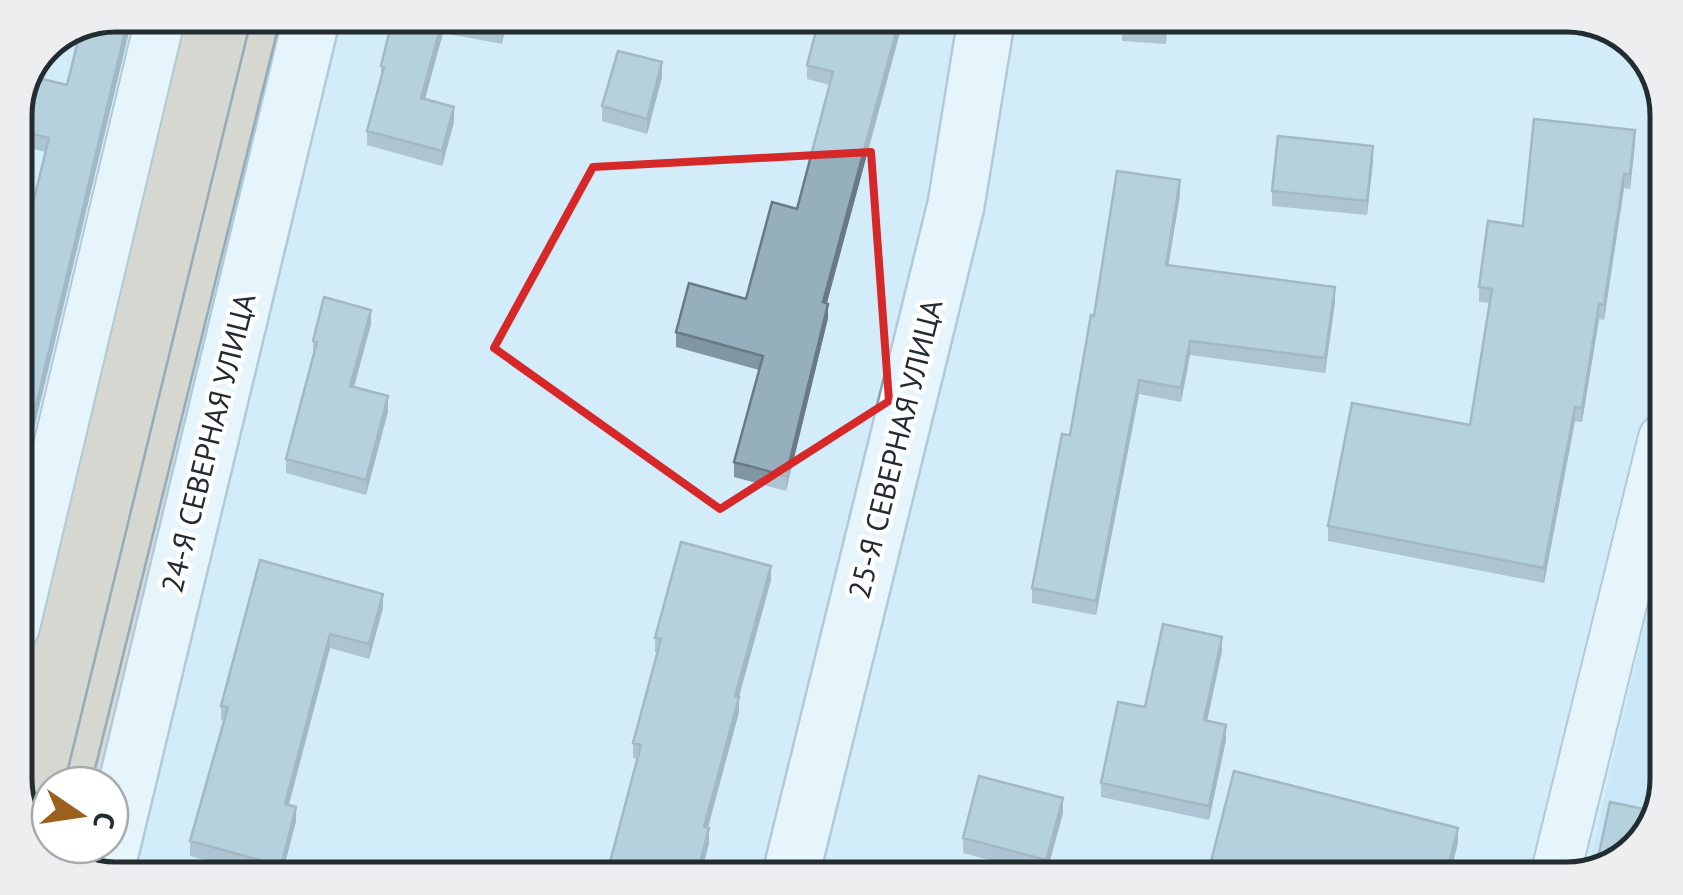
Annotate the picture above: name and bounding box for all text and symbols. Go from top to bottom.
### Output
street label: 24-Я СЕВЕРНАЯ УЛИЦА [151,289,264,596]
street label: 25-Я СЕВЕРНАЯ УЛИЦА [838,295,951,602]
north arrow [30,765,130,865]
text: С [85,809,125,833]

